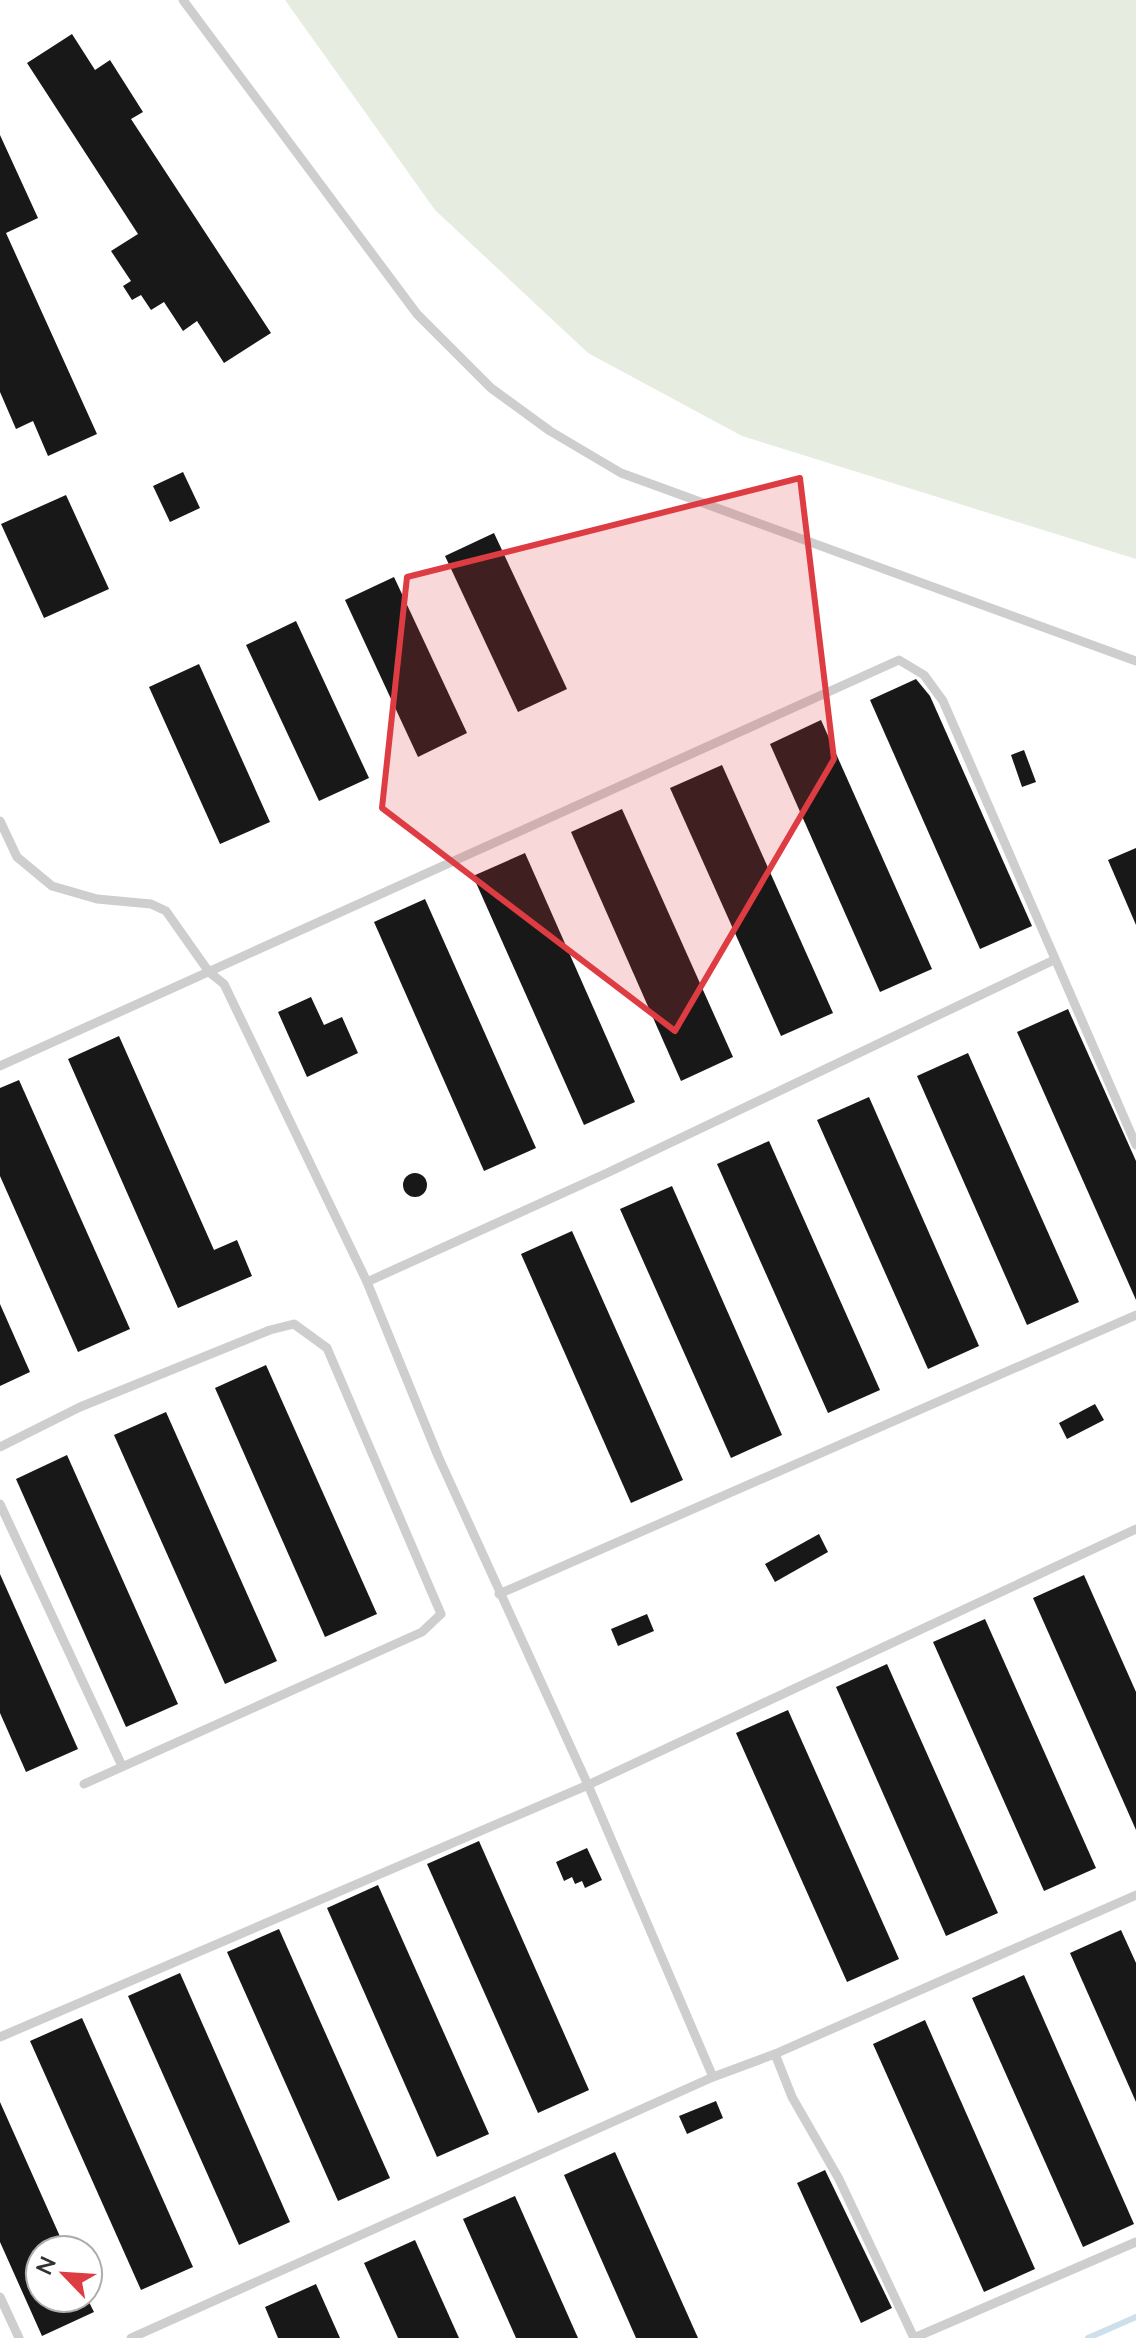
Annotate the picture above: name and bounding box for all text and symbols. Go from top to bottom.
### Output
north arrow [24,2234,104,2314]
text: N [30,2252,61,2279]

